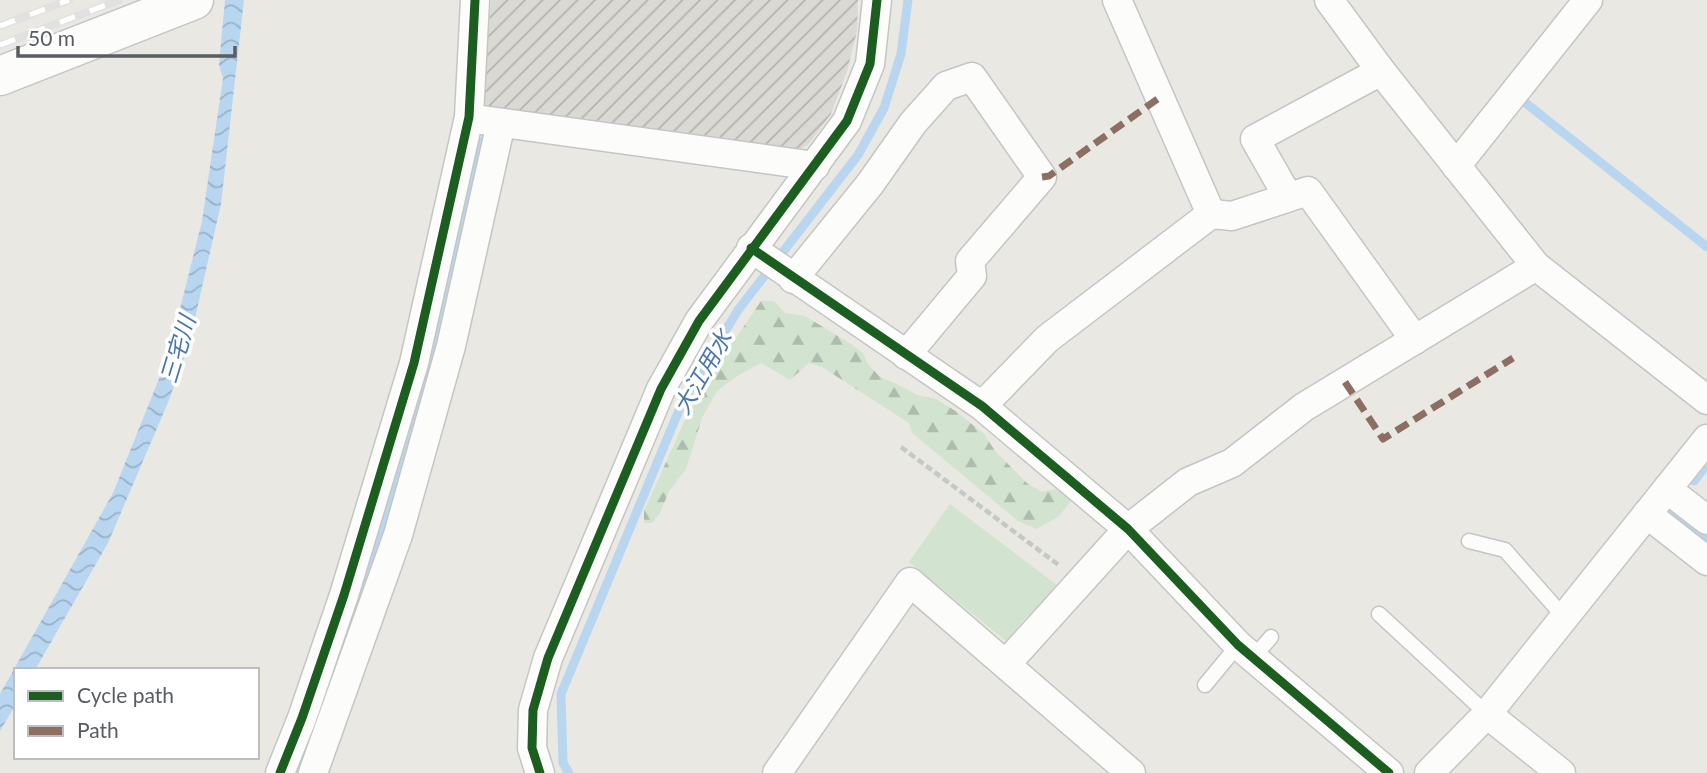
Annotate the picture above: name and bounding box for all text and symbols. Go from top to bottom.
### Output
scale bar [18,14,234,58]
text: 50 m [28,25,75,50]
water label: 三宅川 [154,309,201,386]
water label: 大江用水 [667,323,739,419]
legend [14,668,259,759]
text: Cycle path [77,682,174,707]
text: Path [77,717,119,742]

